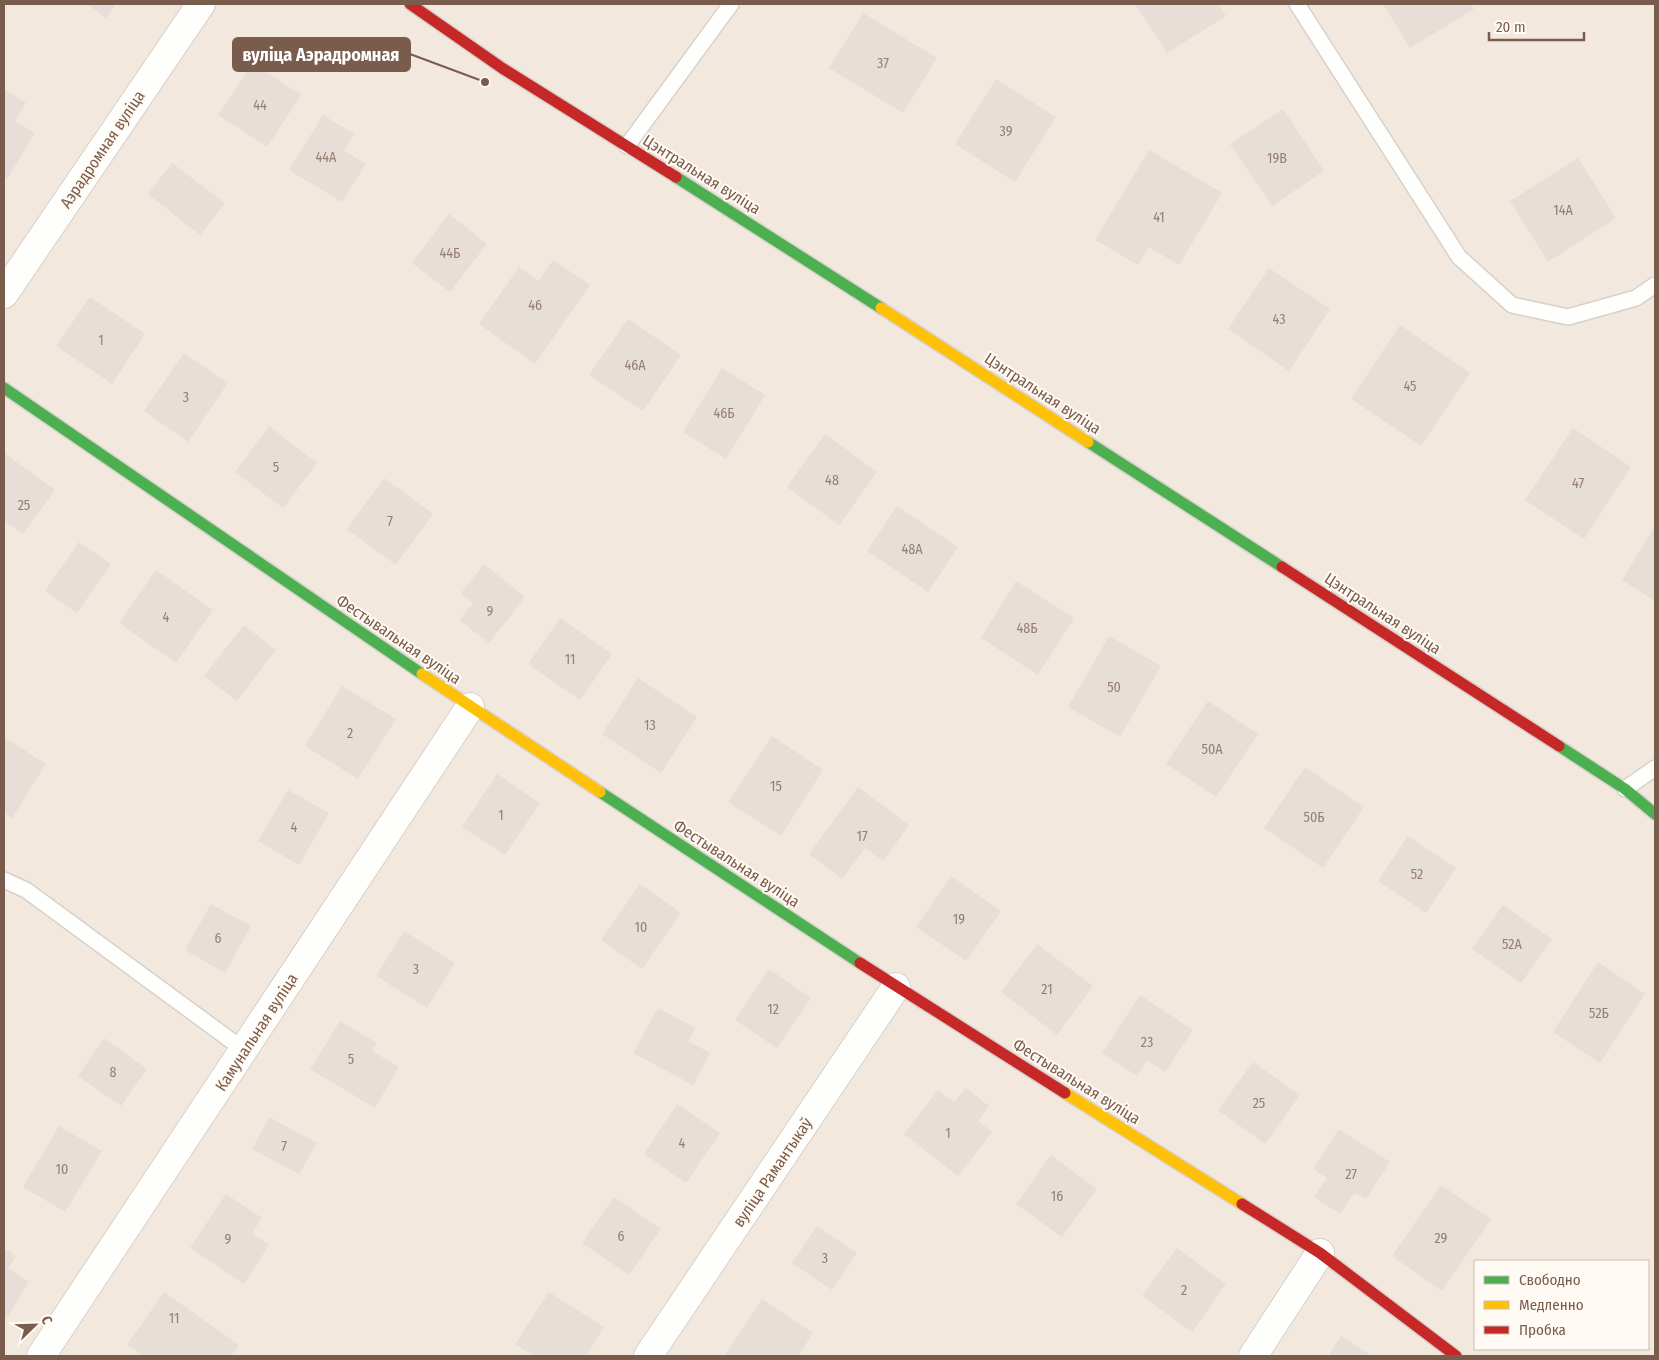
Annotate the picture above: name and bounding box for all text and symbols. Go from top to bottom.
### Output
scale bar [1489,10,1584,42]
text: 20 m [1496,18,1526,36]
callout: вуліца Аэрадромная [233,38,410,71]
text: вуліца Аэрадромная [243,44,399,66]
house number: 37 [877,55,889,72]
street label: Аэрадромная вуліца [56,87,149,212]
house number: 44 [253,97,267,114]
house number: 39 [1000,123,1013,140]
street label: Цэнтральная вуліца [639,131,764,218]
house number: 44А [316,149,337,166]
house number: 19В [1267,150,1287,167]
house number: 14А [1553,202,1573,219]
house number: 41 [1153,209,1165,226]
house number: 44Б [440,245,460,262]
house number: 46 [528,297,542,314]
house number: 43 [1273,311,1285,328]
house number: 1 [98,332,104,349]
street label: Цэнтральная вуліца [981,349,1105,438]
house number: 46А [624,357,646,374]
house number: 45 [1403,378,1417,395]
house number: 3 [183,389,189,406]
house number: 46Б [713,405,735,422]
house number: 5 [273,459,279,476]
house number: 48 [825,472,839,489]
house number: 47 [1572,475,1584,492]
house number: 25 [18,497,30,514]
house number: 7 [387,513,393,530]
house number: 48А [901,541,923,558]
street label: Цэнтральная вуліца [1321,569,1445,658]
street label: Фестывальная вуліца [333,591,465,688]
house number: 9 [487,603,494,620]
house number: 4 [163,609,170,626]
house number: 48Б [1016,620,1038,637]
house number: 11 [565,651,575,668]
house number: 50 [1107,679,1121,696]
house number: 13 [644,717,656,734]
house number: 2 [347,725,353,742]
house number: 50А [1201,741,1223,758]
house number: 15 [770,778,782,795]
house number: 1 [498,807,504,824]
house number: 50Б [1303,809,1325,826]
street label: Фестывальная вуліца [670,816,803,911]
house number: 4 [291,819,298,836]
house number: 17 [856,828,868,845]
house number: 52 [1411,866,1423,883]
house number: 19 [953,911,965,928]
house number: 10 [635,919,647,936]
house number: 6 [215,930,222,947]
house number: 52А [1502,936,1523,953]
house number: 3 [413,961,419,978]
street label: Камунальная вуліца [211,970,302,1095]
house number: 21 [1041,981,1053,998]
house number: 12 [767,1001,779,1018]
house number: 52Б [1589,1005,1609,1022]
house number: 23 [1141,1034,1153,1051]
street label: Фестывальная вуліца [1010,1035,1144,1128]
house number: 5 [348,1051,354,1068]
house number: 8 [110,1064,117,1081]
house number: 25 [1253,1095,1265,1112]
street label: вуліца Рамантыкаў [729,1113,816,1231]
house number: 1 [945,1125,951,1142]
house number: 4 [679,1135,686,1152]
house number: 7 [281,1138,287,1155]
house number: 10 [56,1161,68,1178]
house number: 27 [1345,1166,1357,1183]
house number: 16 [1051,1188,1063,1205]
house number: 6 [618,1228,625,1245]
house number: 29 [1435,1230,1448,1247]
house number: 9 [225,1231,232,1248]
house number: 3 [822,1250,828,1267]
legend [1474,1260,1649,1350]
text: Свободно [1519,1271,1581,1289]
house number: 2 [1181,1282,1187,1299]
text: Медленно [1519,1296,1584,1314]
north arrow [10,1300,60,1350]
house number: 11 [169,1310,179,1327]
text: С [37,1313,56,1327]
text: Пробка [1519,1321,1566,1339]

